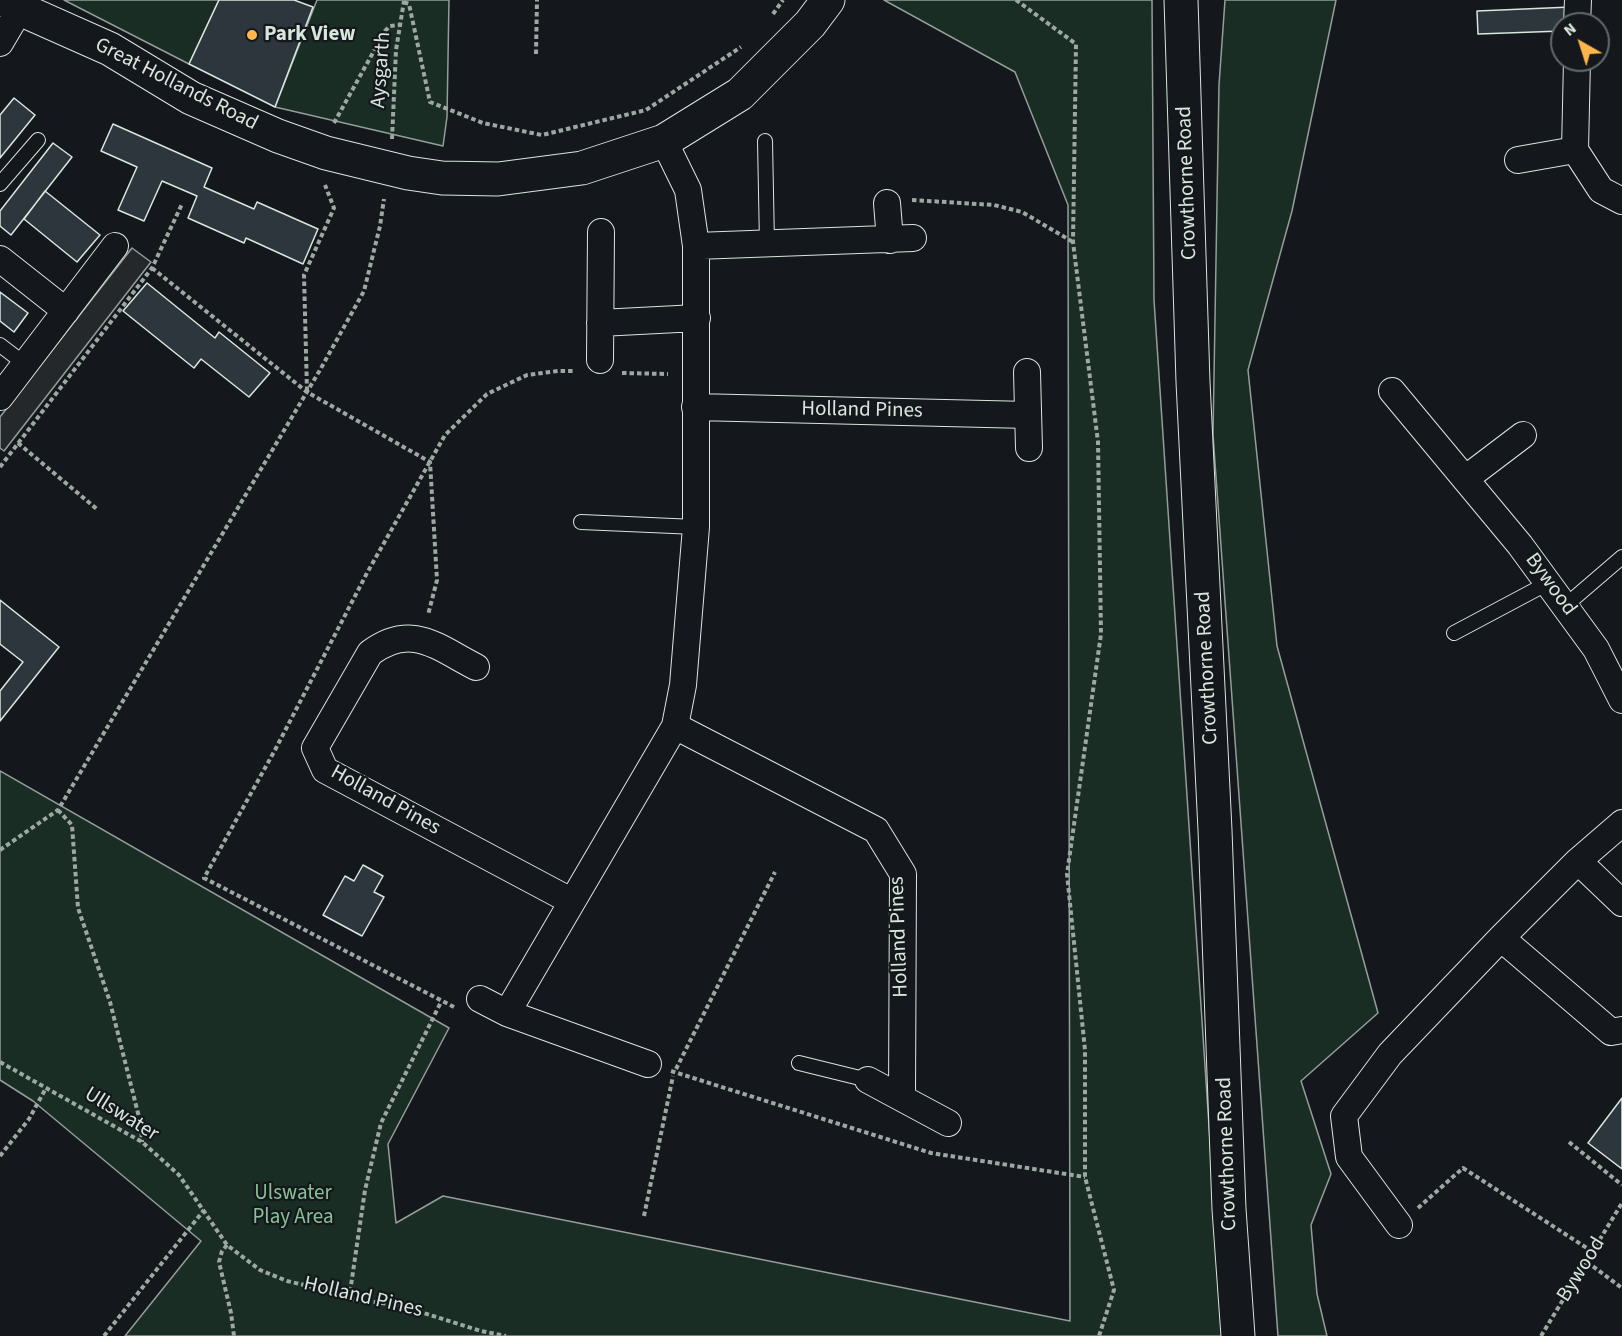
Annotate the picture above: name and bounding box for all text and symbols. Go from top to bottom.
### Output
north arrow [1550,12,1610,72]
text: N [1559,18,1581,41]
place label: Park View [264,22,355,48]
marker: Park View [245,28,259,42]
street label: Aysgarth [367,31,397,109]
street label: Great Hollands Road [90,33,262,137]
street label: Crowthorne Road [1173,106,1203,260]
street label: Holland Pines [801,397,923,425]
street label: Bywood [1519,549,1581,621]
street label: Crowthorne Road [1191,591,1225,745]
street label: Holland Pines [326,761,444,841]
street label: Holland Pines [885,876,915,998]
street label: Crowthorne Road [1213,1077,1243,1231]
street label: Ullswater [79,1082,163,1148]
park label: Ulswater Play Area [252,1181,334,1231]
street label: Bywood [1552,1233,1612,1307]
street label: Holland Pines [301,1272,425,1324]

